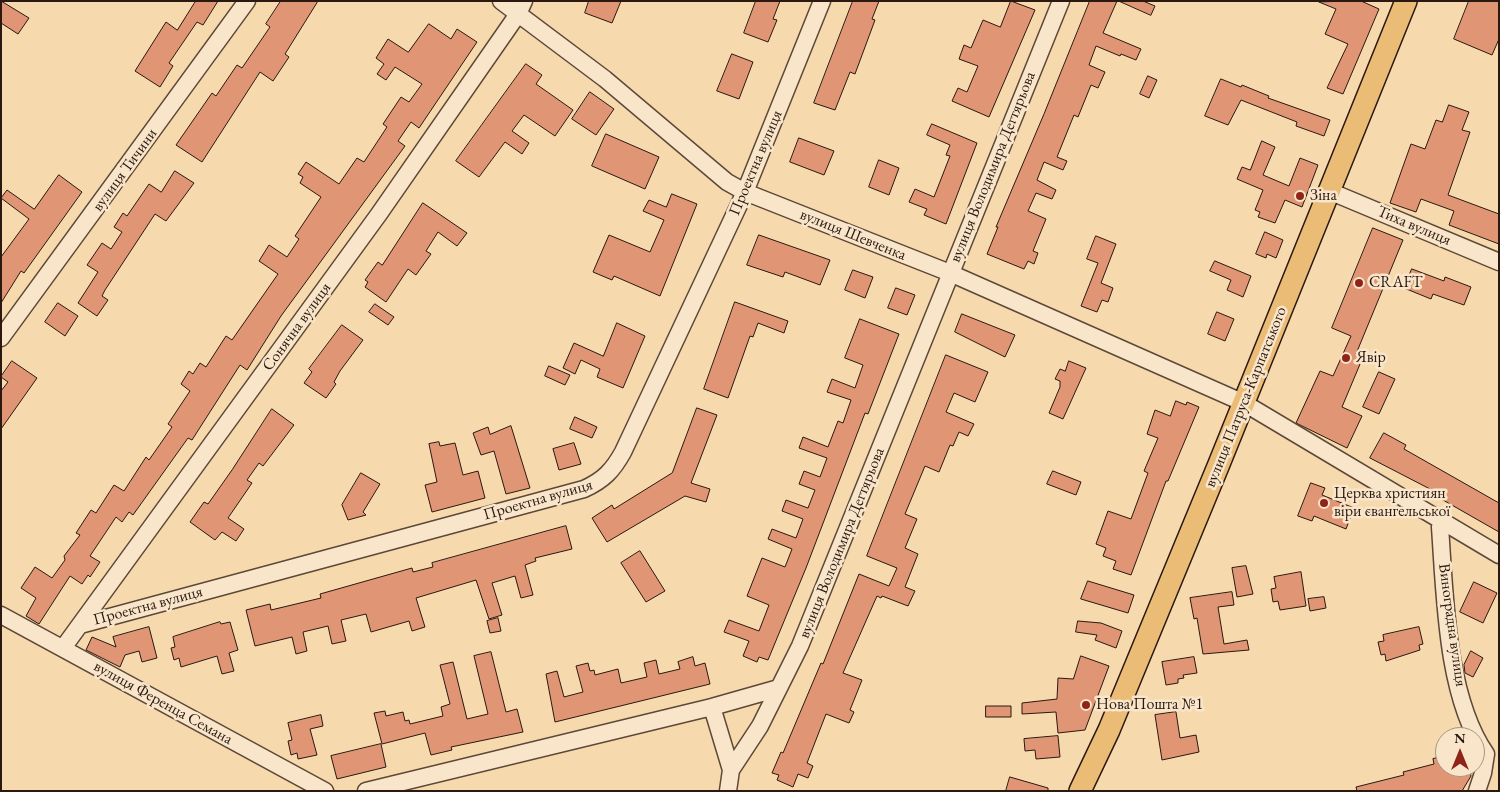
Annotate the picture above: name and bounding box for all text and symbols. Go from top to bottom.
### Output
street label: вулиця Володимира Дегтярьова [946,69,1040,265]
street label: Проектна вулиця [725,107,787,219]
street label: вулиця Тичини [88,125,162,215]
place label: Зіна [1310,186,1337,206]
marker: Зіна [1294,190,1306,202]
street label: Тиха вулиця [1374,202,1454,250]
street label: вулиця Шевченка [797,205,909,265]
place label: CRAFT [1369,273,1422,293]
marker: CRAFT [1353,277,1365,289]
street label: Сонячна вулиця [259,279,335,375]
street label: вулиця Патруса-Карпатського [1201,304,1291,490]
place label: Явір [1356,348,1386,368]
marker: Явір [1340,352,1352,364]
street label: вулиця Володимира Дегтярьова [795,445,889,641]
street label: Проектна вулиця [481,475,595,525]
place label: Церква християн віри євангельської [1334,484,1450,522]
marker: Церква християн віри євангельської [1318,497,1330,509]
street label: Виноградна вулиця [1434,562,1470,688]
street label: Проектна вулиця [91,582,205,630]
street label: вулиця Ференца Семана [90,657,236,749]
place label: Нова Пошта №1 [1096,695,1203,715]
marker: Нова Пошта №1 [1080,699,1092,711]
north arrow [1435,727,1485,777]
text: N [1454,729,1466,747]

